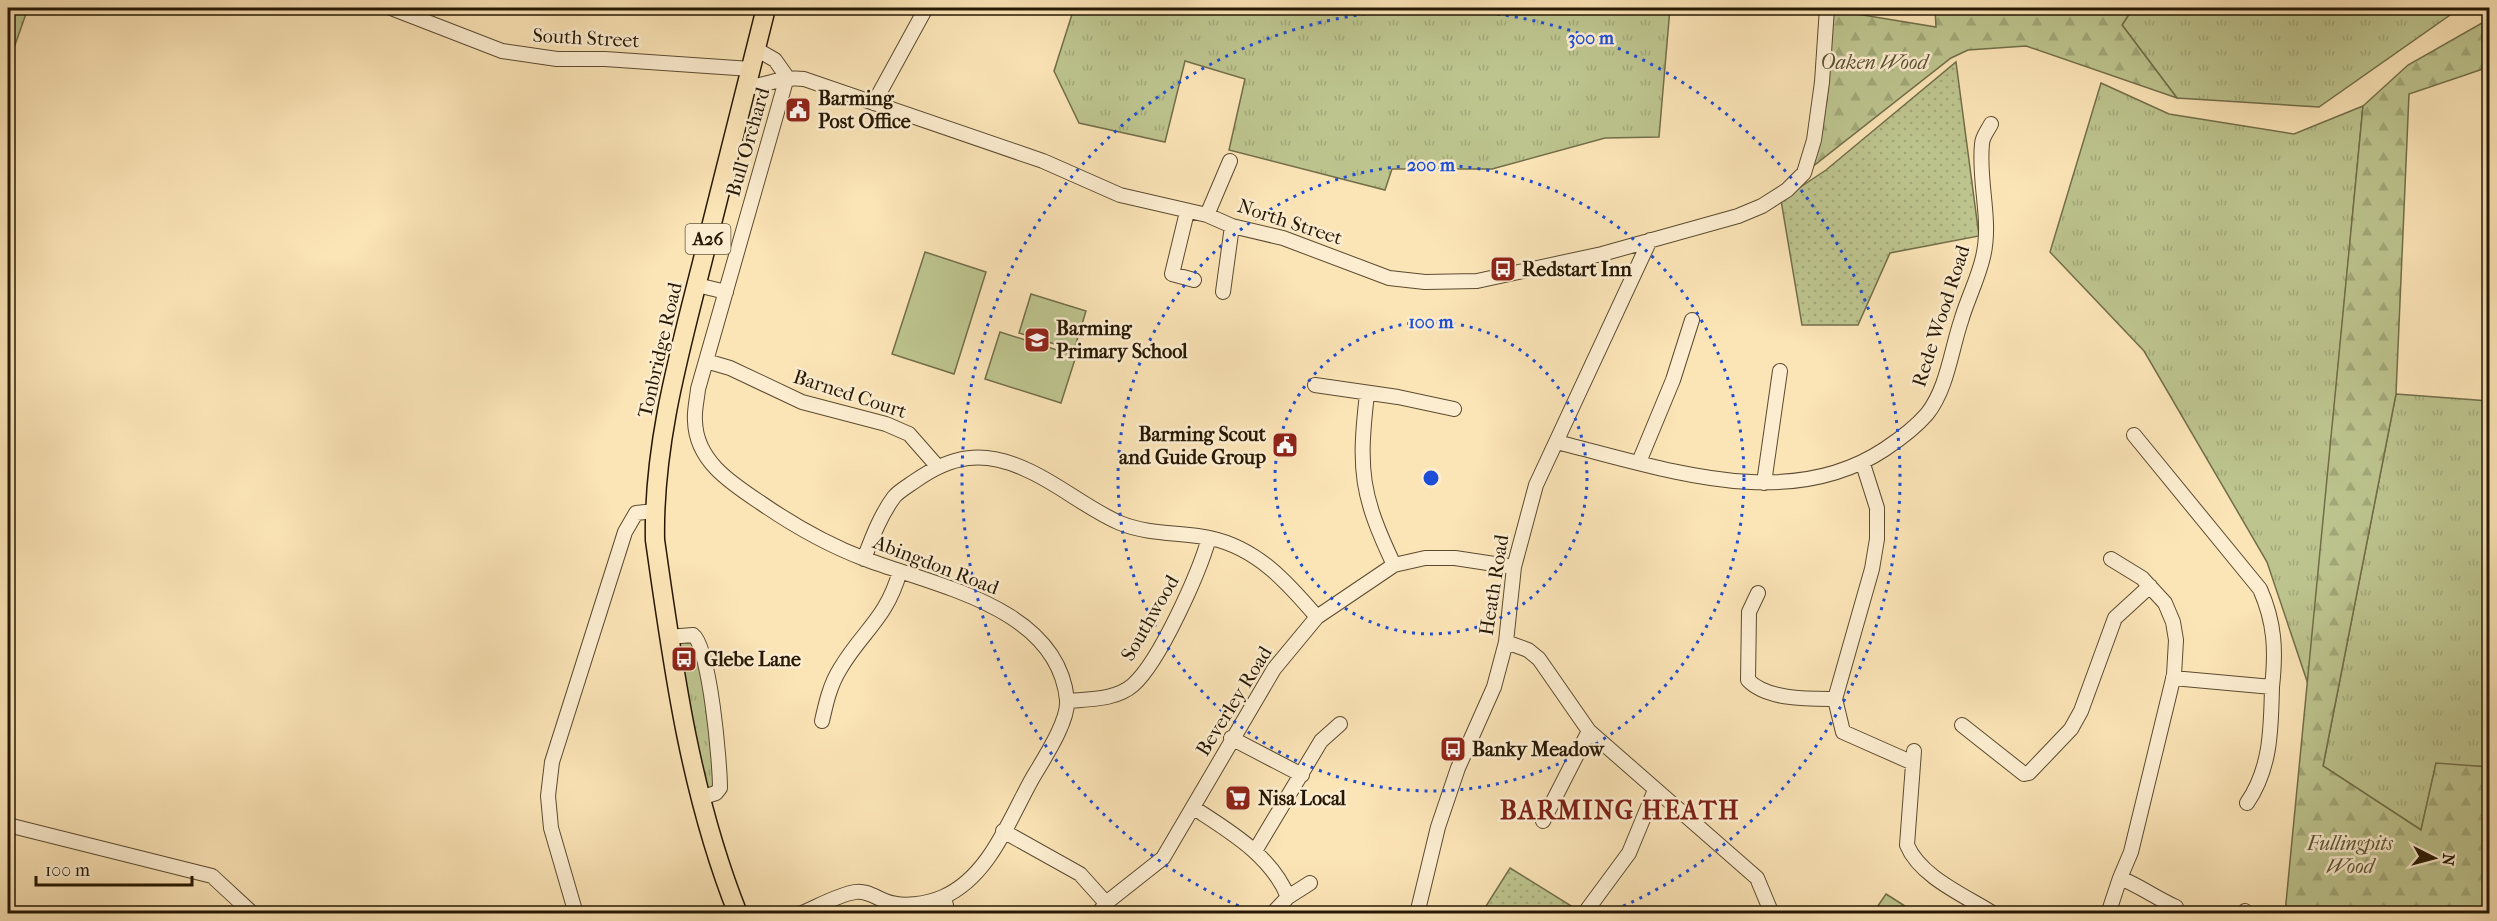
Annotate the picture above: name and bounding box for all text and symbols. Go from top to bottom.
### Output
street label: South Street [532,24,640,52]
text: 300 m [1568,28,1615,49]
park label: Oaken Wood [1820,51,1931,74]
street label: Bull Orchard [721,84,775,199]
place label: Barming Post Office [818,87,911,133]
public building icon: Barming Post Office [783,95,813,125]
text: 200 m [1407,155,1456,176]
street label: North Street [1235,194,1345,250]
road number: A26 [686,224,730,254]
street label: Rede Wood Road [1907,241,1975,390]
bus stop icon: Redstart Inn [1488,254,1518,284]
place label: Redstart Inn [1522,258,1632,281]
street label: Tonbridge Road [633,279,687,420]
text: 100 m [1408,312,1455,333]
place label: Barming Primary School [1056,317,1188,363]
school or university icon: Barming Primary School [1022,325,1052,355]
street label: Barned Court [790,365,910,423]
place label: Barming Scout and Guide Group [1119,423,1267,469]
public building icon: Barming Scout and Guide Group [1270,430,1300,460]
centre of rings [1421,468,1441,488]
street label: Abingdon Road [869,530,1003,600]
street label: Heath Road [1475,532,1514,637]
street label: Southwood [1116,570,1184,665]
street label: Beverley Road [1191,641,1277,760]
bus stop icon: Glebe Lane [669,644,699,674]
place label: Glebe Lane [704,648,801,671]
bus stop icon: Banky Meadow [1438,734,1468,764]
place label: Banky Meadow [1472,738,1605,761]
supermarket icon: Nisa Local [1223,783,1253,813]
place label: Nisa Local [1258,787,1346,810]
district label: BARMING HEATH [1500,795,1740,826]
north arrow [2404,828,2464,888]
park label: Fullingpits Wood [2306,832,2394,878]
scale bar [36,849,192,887]
text: N [2438,852,2459,867]
text: 100 m [45,860,90,881]

